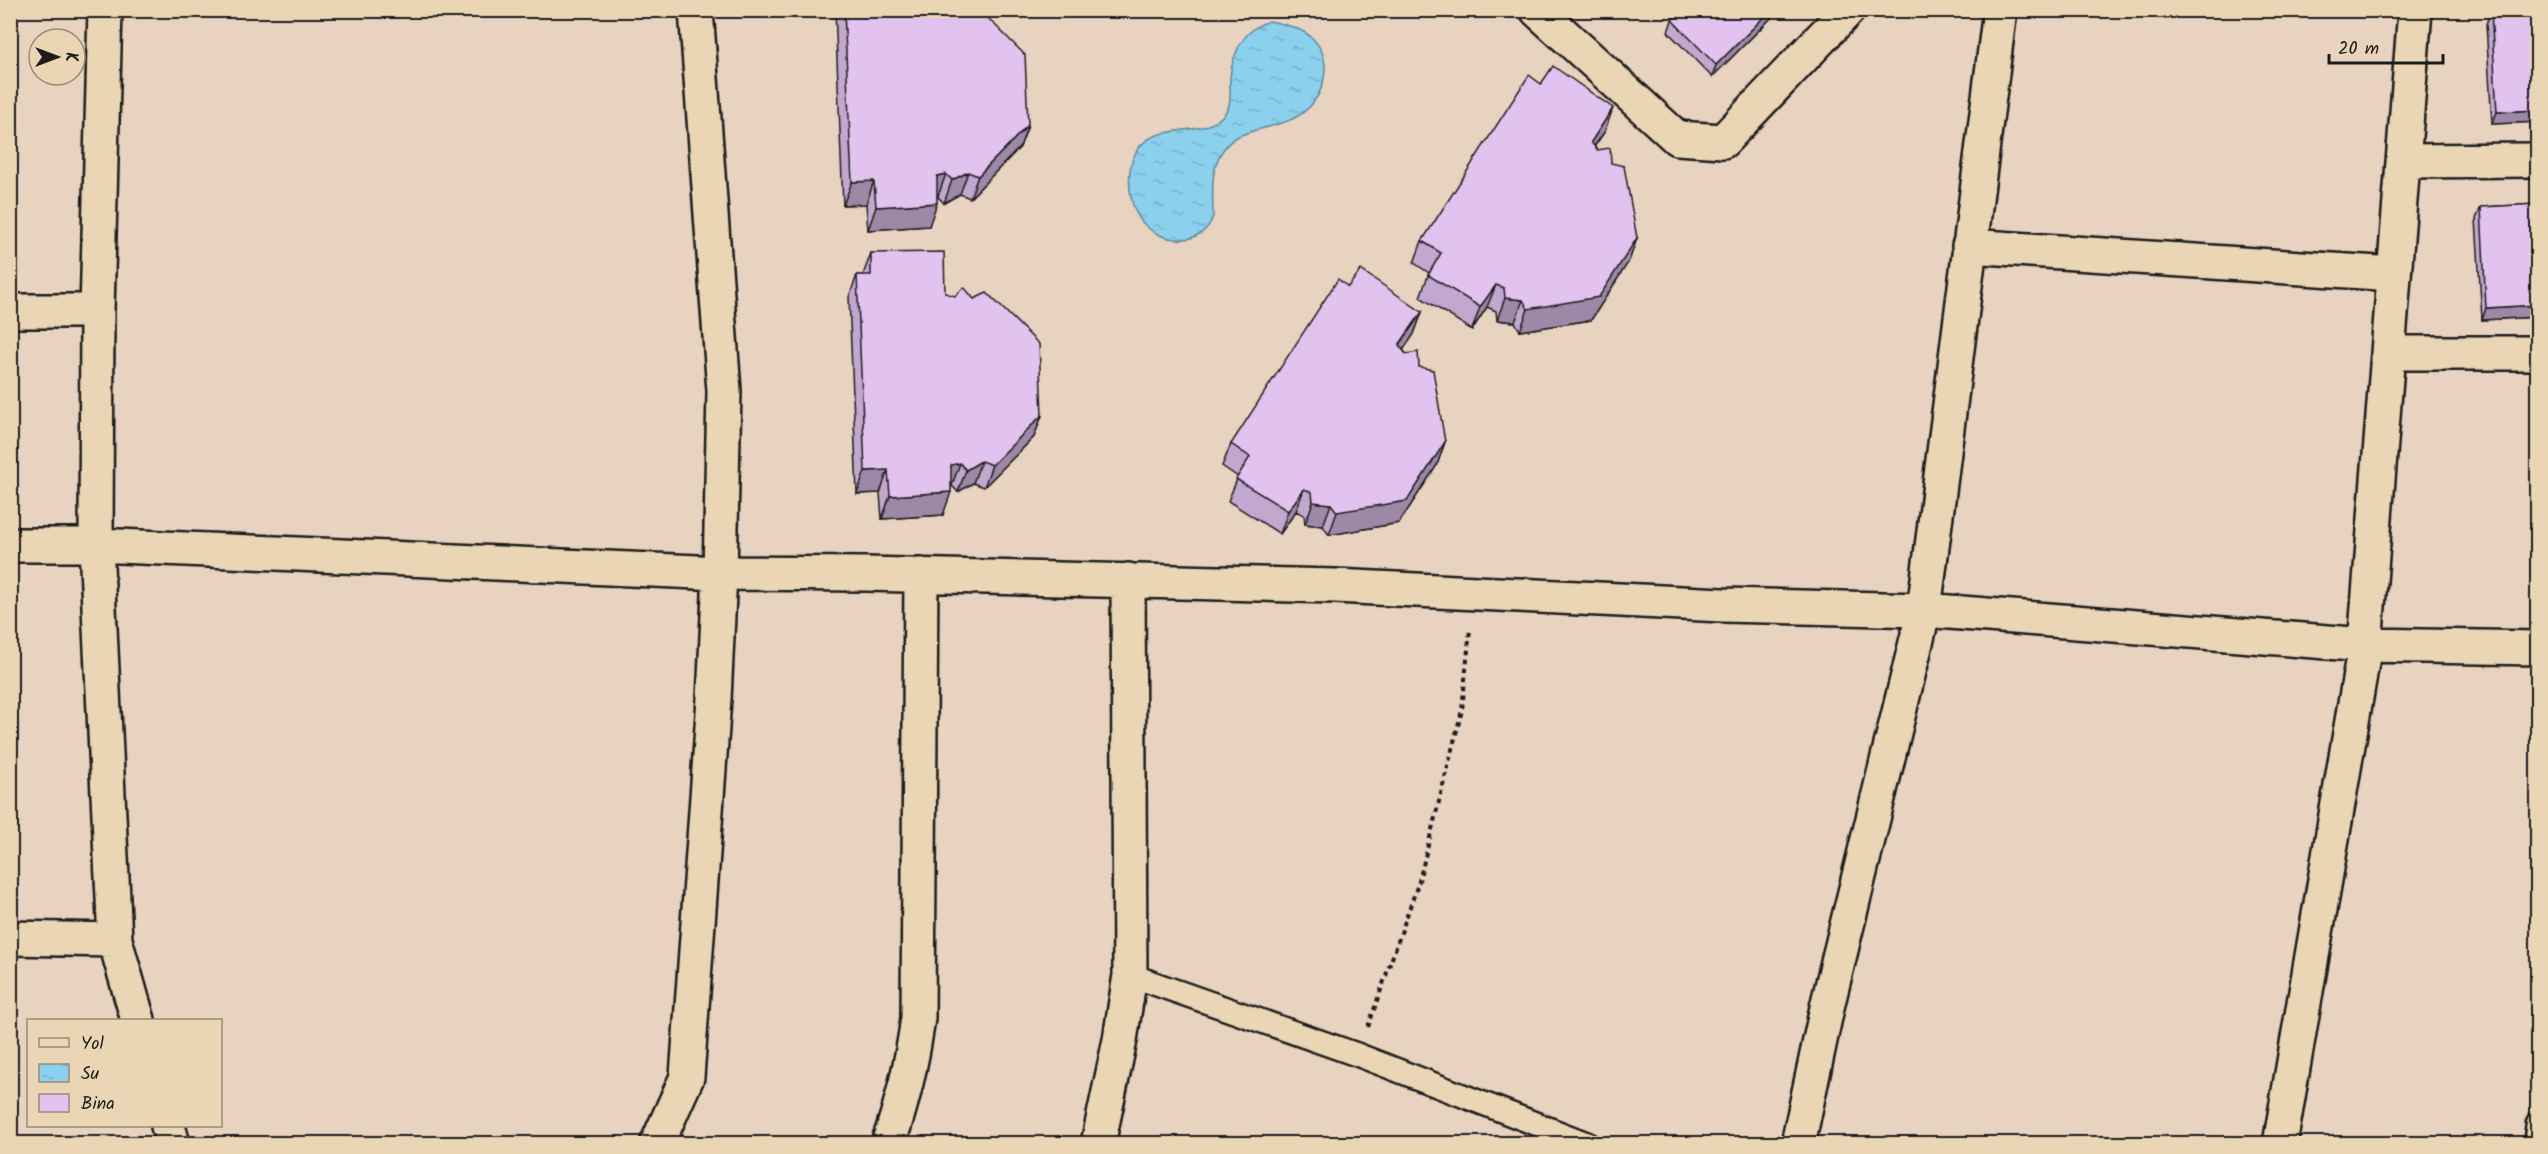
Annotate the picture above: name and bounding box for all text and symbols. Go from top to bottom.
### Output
north arrow [27,27,87,87]
scale bar [2329,27,2443,65]
text: 20 m [2338,35,2379,64]
text: K [58,52,83,62]
legend [27,1019,222,1127]
text: Yol [81,1030,105,1059]
text: Su [81,1060,100,1089]
text: Bina [81,1090,115,1119]

